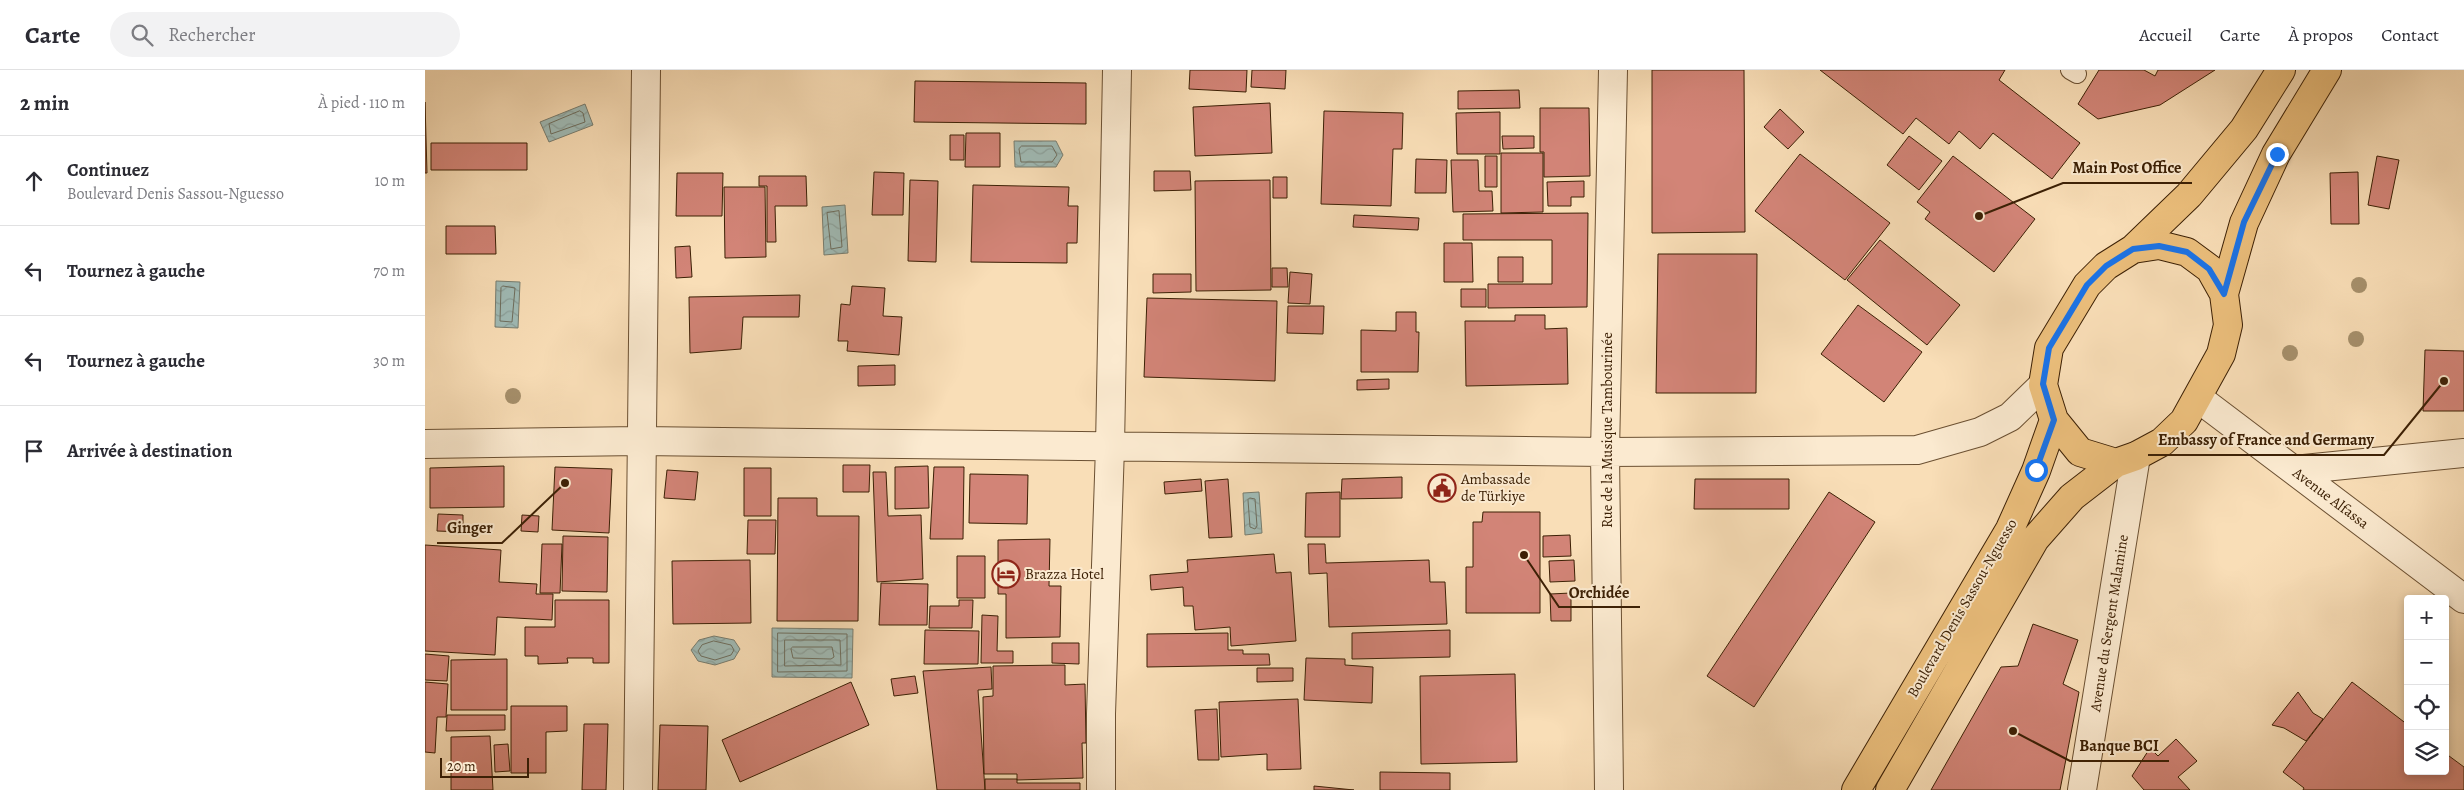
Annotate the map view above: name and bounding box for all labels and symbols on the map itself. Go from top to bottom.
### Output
route end [2266,143,2289,166]
callout: Main Post Office [2063,152,2192,183]
text: Main Post Office [2073,157,2182,179]
street label: Rue de la Musique Tambourinée [1597,332,1617,528]
callout: Embassy of France and Germany [2148,424,2384,455]
text: Embassy of France and Germany [2158,429,2375,451]
route start [2025,459,2048,482]
street label: Avenue Alfassa [2288,462,2373,533]
place label: Ambassade de Türkiye [1460,469,1531,506]
public building icon: Ambassade de Türkiye [1427,473,1457,503]
callout: Ginger [437,512,502,543]
street label: Boulevard Denis Sassou-Nguesso [1902,515,2022,701]
text: Ginger [447,517,493,539]
street label: Avenue du Sergent Malamine [2085,533,2133,714]
hotel icon: Brazza Hotel [991,559,1021,589]
place label: Brazza Hotel [1025,564,1104,584]
callout: Orchidée [1559,576,1640,607]
text: Orchidée [1569,582,1629,604]
callout: Banque BCI [2070,730,2169,761]
text: Banque BCI [2079,735,2159,757]
scale bar [440,755,529,778]

